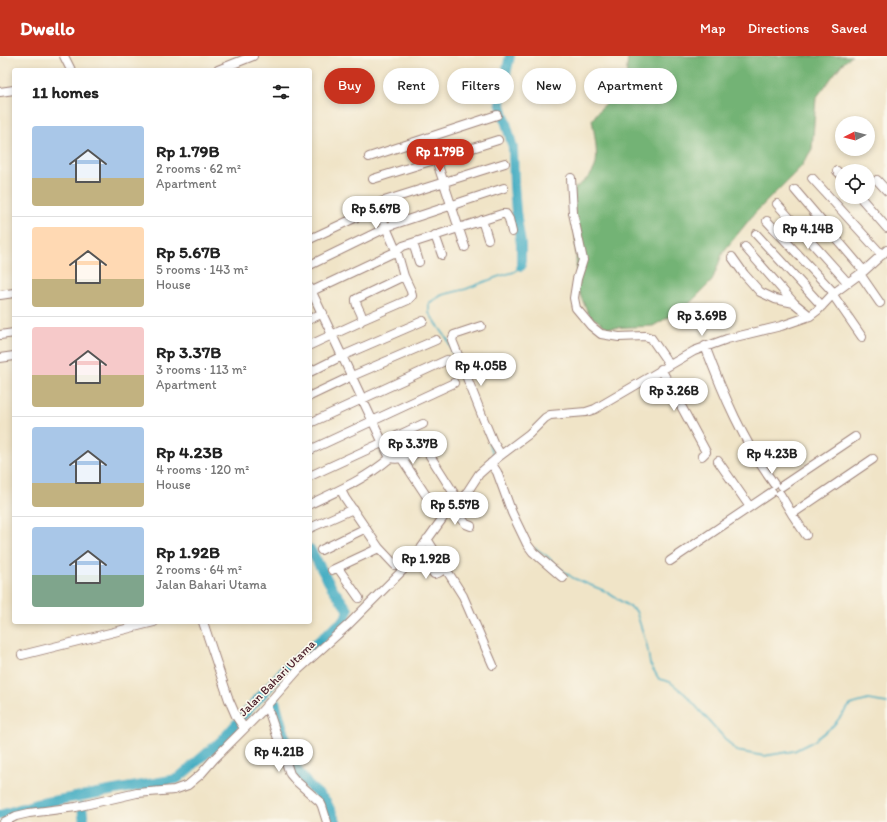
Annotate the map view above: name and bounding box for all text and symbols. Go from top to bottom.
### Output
text: Dwello [20,17,75,40]
text: Map [700,20,726,37]
text: Directions [748,20,809,37]
text: Saved [831,20,867,37]
chip: Buy [324,68,375,104]
chip: Rent [383,68,439,104]
chip: Filters [447,68,514,104]
chip: New [522,68,576,104]
chip: Apartment [584,68,677,104]
icon: filters [270,81,292,103]
text: 11 homes [32,82,99,102]
north arrow [835,116,875,156]
map controls [835,116,875,204]
pin: Rp 1.79B [399,139,481,173]
text: Rp 1.79B [156,141,219,161]
icon: home [64,142,112,190]
text: Rp 1.79B [416,144,464,159]
text: 2 rooms · 62 m² [156,161,241,176]
button: locate [835,164,875,204]
text: Apartment [156,176,217,191]
pin: Rp 5.67B [335,196,417,230]
text: Rp 5.67B [351,201,401,216]
pin: Rp 4.14B [767,216,849,250]
text: Rp 4.14B [783,221,833,236]
text: Rp 5.67B [156,242,221,262]
icon: home [64,243,112,291]
text: 5 rooms · 143 m² [156,262,248,277]
text: House [156,277,191,292]
pin: Rp 3.69B [661,303,743,337]
text: Rp 3.69B [677,308,727,323]
text: Rp 3.37B [156,342,221,362]
icon: home [64,343,112,391]
pin: Rp 4.05B [440,353,522,387]
text: Rp 4.05B [455,358,507,373]
text: 3 rooms · 113 m² [156,362,247,377]
text: Apartment [156,377,217,392]
pin: Rp 3.26B [633,378,715,412]
text: Rp 3.26B [649,383,699,398]
pin: Rp 3.37B [372,431,454,465]
text: Rp 3.37B [388,436,438,451]
pin: Rp 4.23B [731,441,813,475]
text: Rp 4.23B [156,442,223,462]
icon: home [64,443,112,491]
text: Rp 4.23B [747,446,798,461]
text: 4 rooms · 120 m² [156,462,249,477]
text: House [156,477,191,492]
pin: Rp 5.57B [414,492,496,526]
text: Rp 5.57B [430,497,480,512]
text: Rp 1.92B [156,542,220,562]
icon: home [64,543,112,591]
pin: Rp 1.92B [385,546,467,580]
text: Rp 1.92B [402,551,450,566]
text: 2 rooms · 64 m² [156,562,242,577]
text: Jalan Bahari Utama [156,577,267,592]
street label: Jalan Bahari Utama [236,636,319,719]
pin: Rp 4.21B [238,739,320,773]
text: Rp 4.21B [254,744,304,759]

